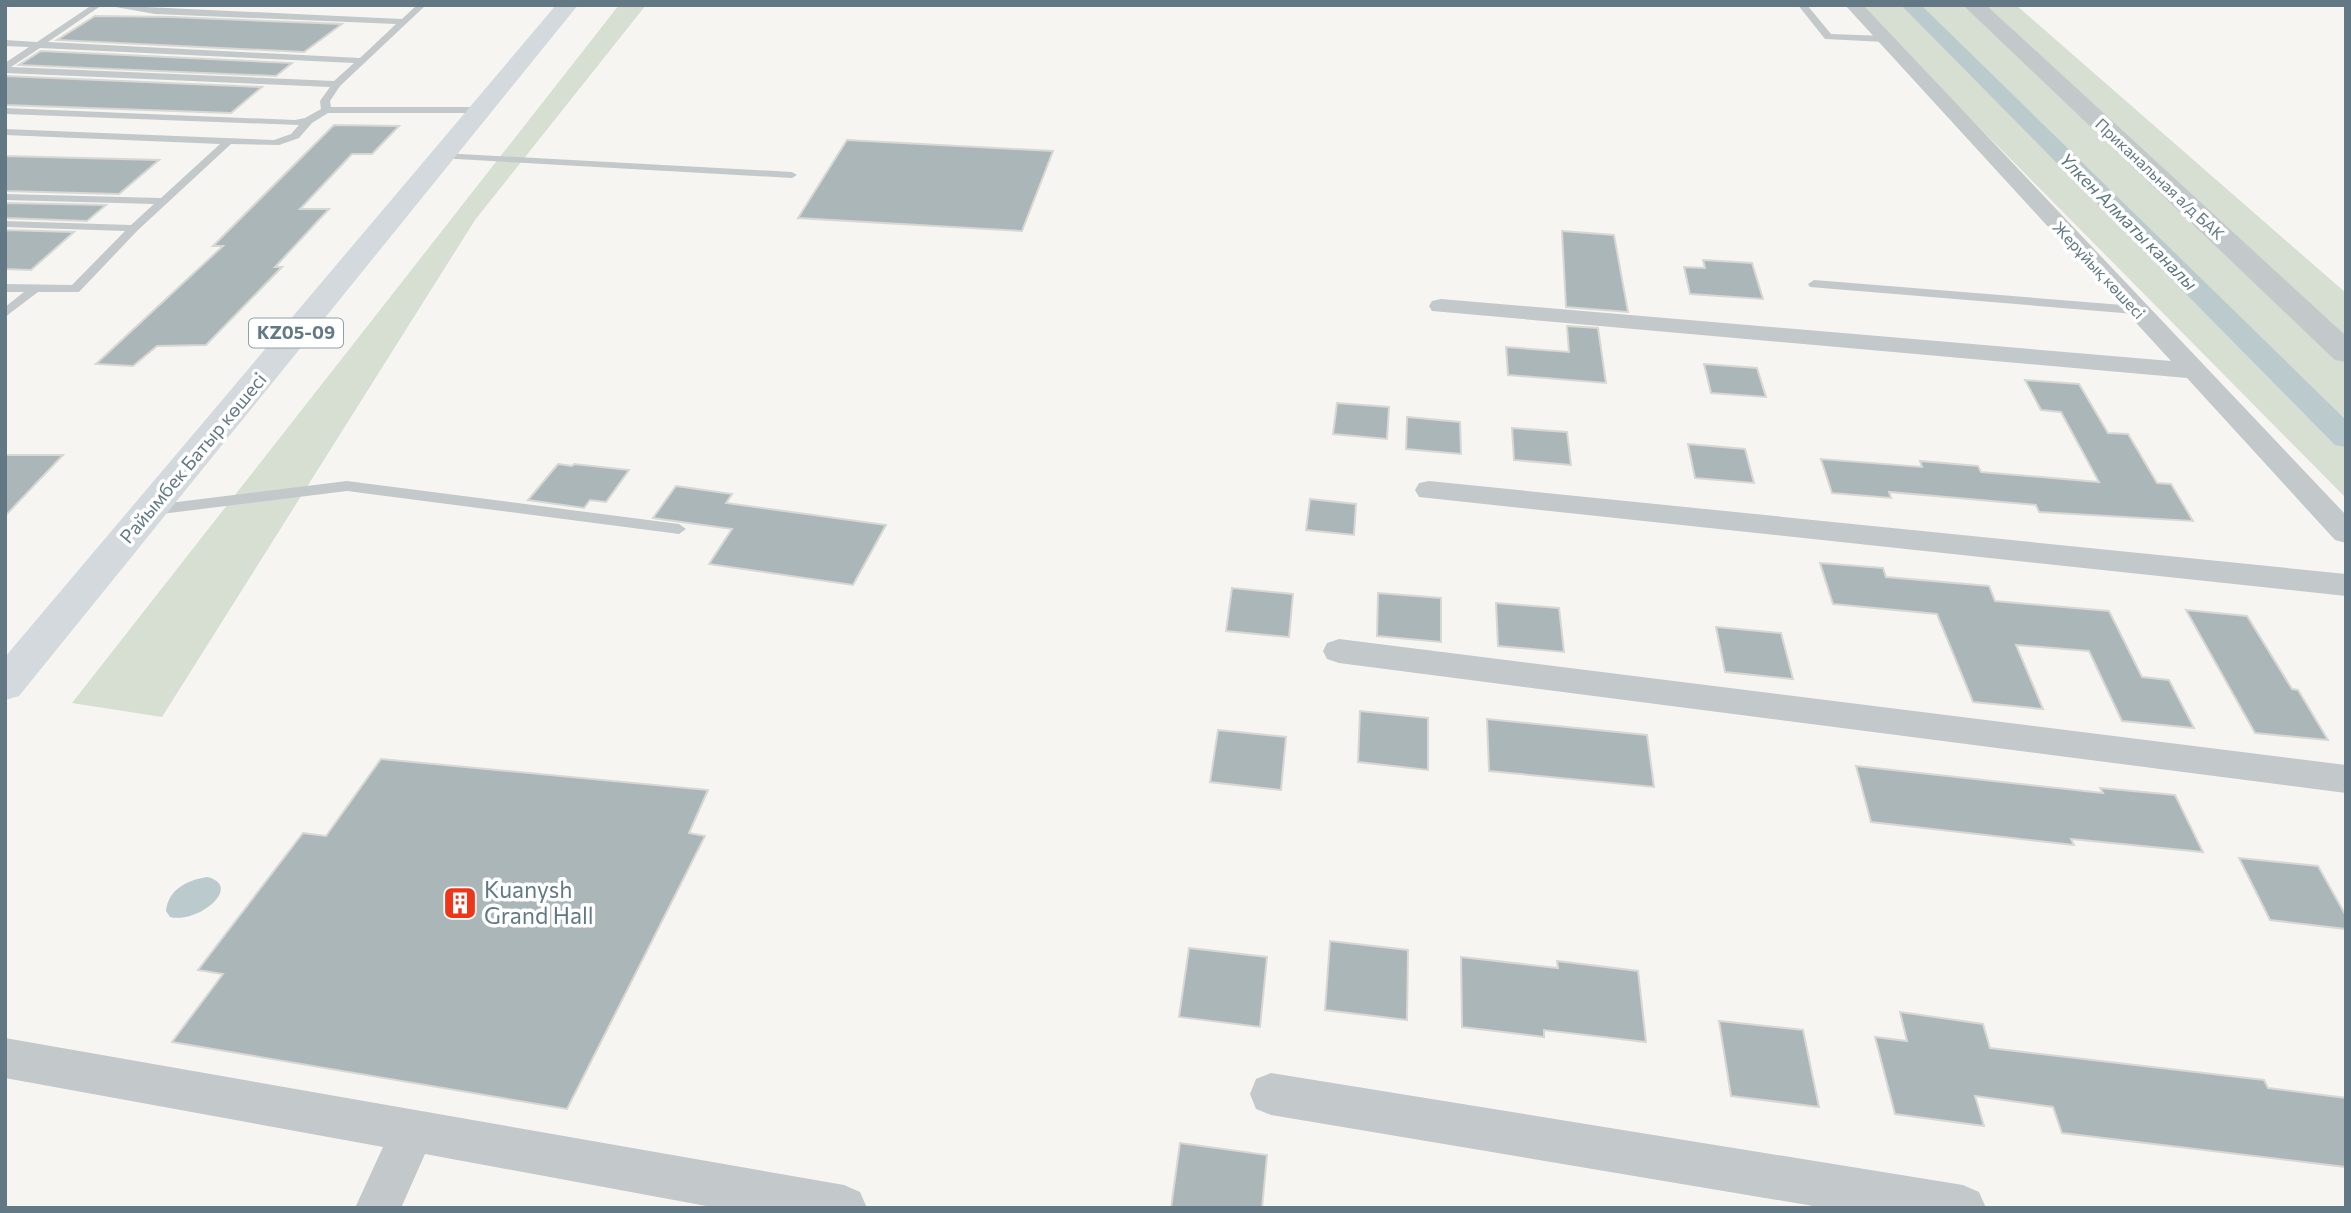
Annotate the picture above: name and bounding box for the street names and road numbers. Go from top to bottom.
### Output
street label: Приканальная а/д БАК [2092,114,2229,244]
street label: Жерұйық көшесі [2049,217,2149,322]
road number: KZ05-09 [249,318,343,348]
street label: Райымбек Батыр көшесі [114,368,271,548]

